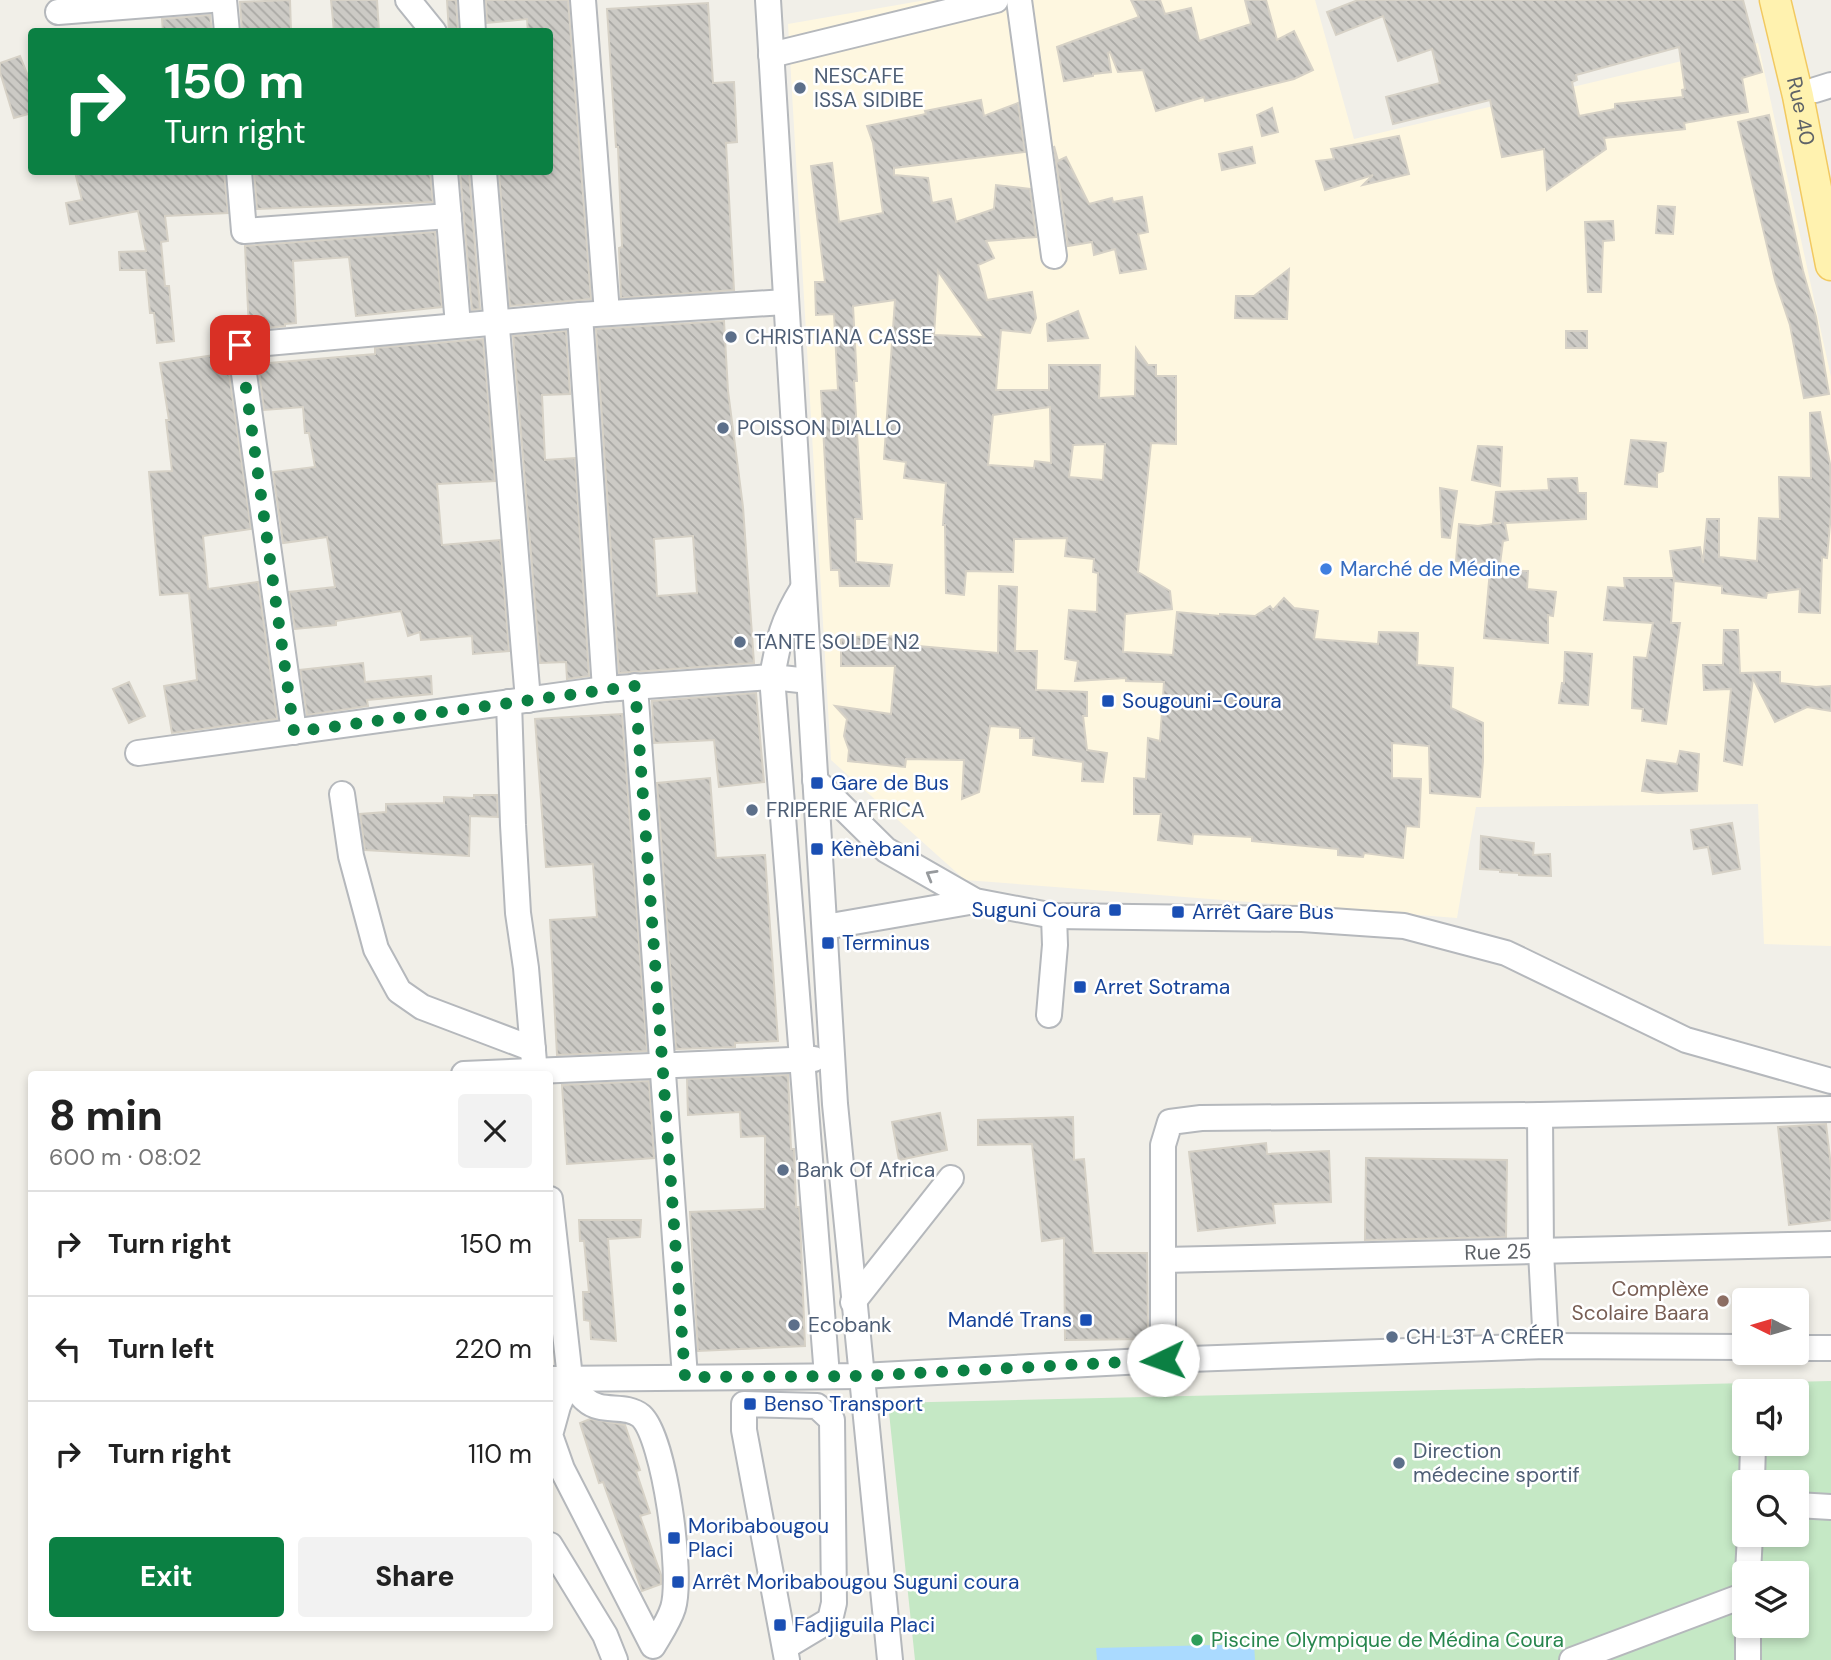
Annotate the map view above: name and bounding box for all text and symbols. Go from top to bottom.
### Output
text: 150 m [164,49,304,113]
icon: right [49,56,140,147]
place label: NESCAFE ISSA SIDIBE [814,62,924,114]
street label: Rue 40 [1780,74,1821,148]
marker: NESCAFE ISSA SIDIBE [792,80,808,96]
text: Turn right [164,111,306,153]
pin [210,315,270,375]
place label: CHRISTIANA CASSE [745,323,933,351]
icon: arrive [221,326,259,364]
marker: CHRISTIANA CASSE [723,329,739,345]
place label: POISSON DIALLO [737,414,901,442]
marker: POISSON DIALLO [715,420,731,436]
place label: Marché de Médine [1340,555,1521,583]
marker: Marché de Médine [1318,561,1334,577]
place label: TANTE SOLDE N2 [754,628,920,656]
marker: TANTE SOLDE N2 [732,634,748,650]
place label: Sougouni-Coura [1122,687,1282,715]
marker: Sougouni-Coura [1100,693,1116,709]
place label: Gare de Bus [831,769,949,797]
marker: Gare de Bus [809,775,825,791]
place label: FRIPERIE AFRICA [766,796,925,824]
marker: FRIPERIE AFRICA [744,802,760,818]
place label: Kènèbani [831,835,920,863]
marker: Kènèbani [809,841,825,857]
one-way arrow [925,870,938,883]
place label: Suguni Coura [972,896,1101,924]
place label: Arrêt Gare Bus [1192,898,1334,926]
marker: Suguni Coura [1107,902,1123,918]
marker: Arrêt Gare Bus [1170,904,1186,920]
place label: Terminus [842,929,930,957]
marker: Terminus [820,935,836,951]
place label: Arret Sotrama [1094,973,1230,1001]
marker: Arret Sotrama [1072,979,1088,995]
text: 8 min [49,1088,163,1143]
button: close [458,1094,532,1168]
text: 600 m · 08:02 [49,1142,201,1172]
place label: Bank Of Africa [797,1156,935,1184]
marker: Bank Of Africa [775,1162,791,1178]
icon: right [49,1225,87,1263]
text: Turn right [108,1227,232,1261]
text: 150 m [460,1227,532,1261]
street label: Rue 25 [1464,1237,1532,1267]
place label: Complèxe Scolaire Baara [1572,1275,1709,1327]
north arrow [1732,1288,1810,1365]
map controls [1732,1288,1809,1638]
marker: Complèxe Scolaire Baara [1715,1293,1731,1309]
place label: Mandé Trans [948,1306,1072,1334]
place label: Ecobank [808,1311,892,1339]
marker: Mandé Trans [1078,1312,1094,1328]
marker: Ecobank [786,1317,802,1333]
position arrow [1126,1323,1200,1397]
place label: CH L3T A CRÉER [1406,1323,1564,1351]
marker: CH L3T A CRÉER [1384,1329,1400,1345]
icon: left [49,1330,87,1368]
text: Turn left [108,1332,215,1366]
text: 220 m [454,1332,532,1366]
button: sound [1732,1379,1809,1456]
place label: Benso Transport [764,1390,923,1418]
marker: Benso Transport [742,1396,758,1412]
icon: right [49,1435,87,1473]
text: Turn right [108,1437,232,1471]
text: 110 m [468,1437,532,1471]
place label: Direction médecine sportif [1413,1437,1580,1489]
marker: Direction médecine sportif [1391,1455,1407,1471]
button: search [1732,1470,1809,1547]
place label: Moribabougou Placi [688,1512,829,1564]
marker: Moribabougou Placi [666,1530,682,1546]
button: Exit [49,1537,284,1617]
button: Share [298,1537,532,1617]
button: layers [1732,1561,1809,1638]
place label: Arrêt Moribabougou Suguni coura [692,1568,1019,1596]
marker: Arrêt Moribabougou Suguni coura [670,1574,686,1590]
place label: Fadjiguila Placi [794,1611,935,1639]
marker: Fadjiguila Placi [772,1617,788,1633]
place label: Piscine Olympique de Médina Coura [1211,1626,1564,1654]
marker: Piscine Olympique de Médina Coura [1189,1632,1205,1648]

